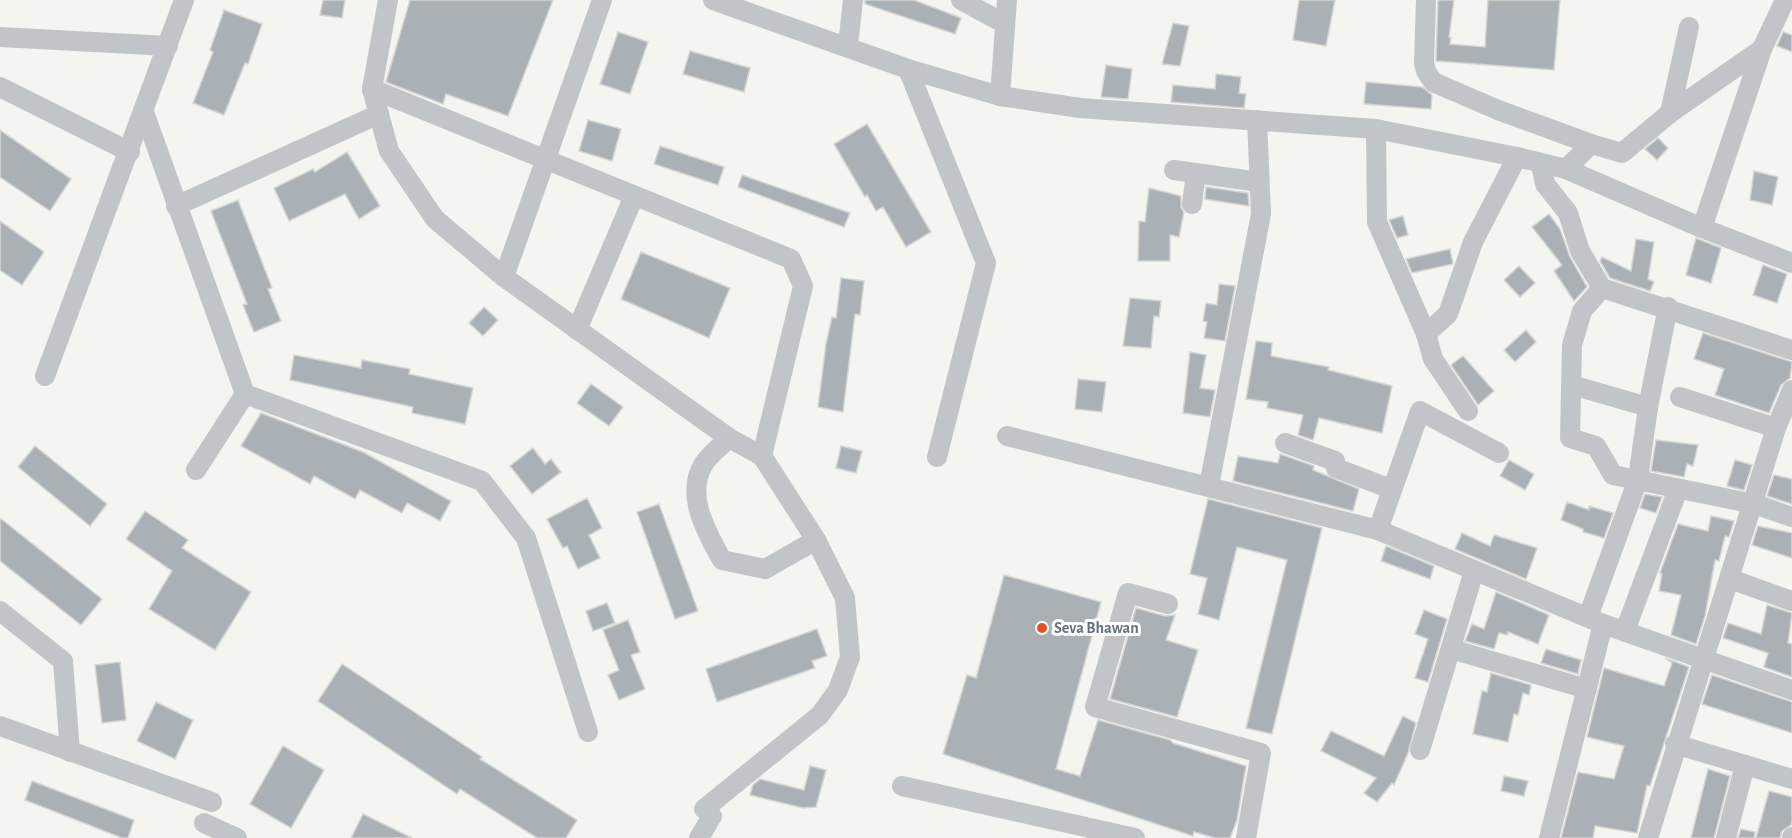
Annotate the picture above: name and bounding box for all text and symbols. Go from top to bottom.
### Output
place label: Seva Bhawan [1054,620,1139,636]
marker: Seva Bhawan [1035,621,1049,635]

